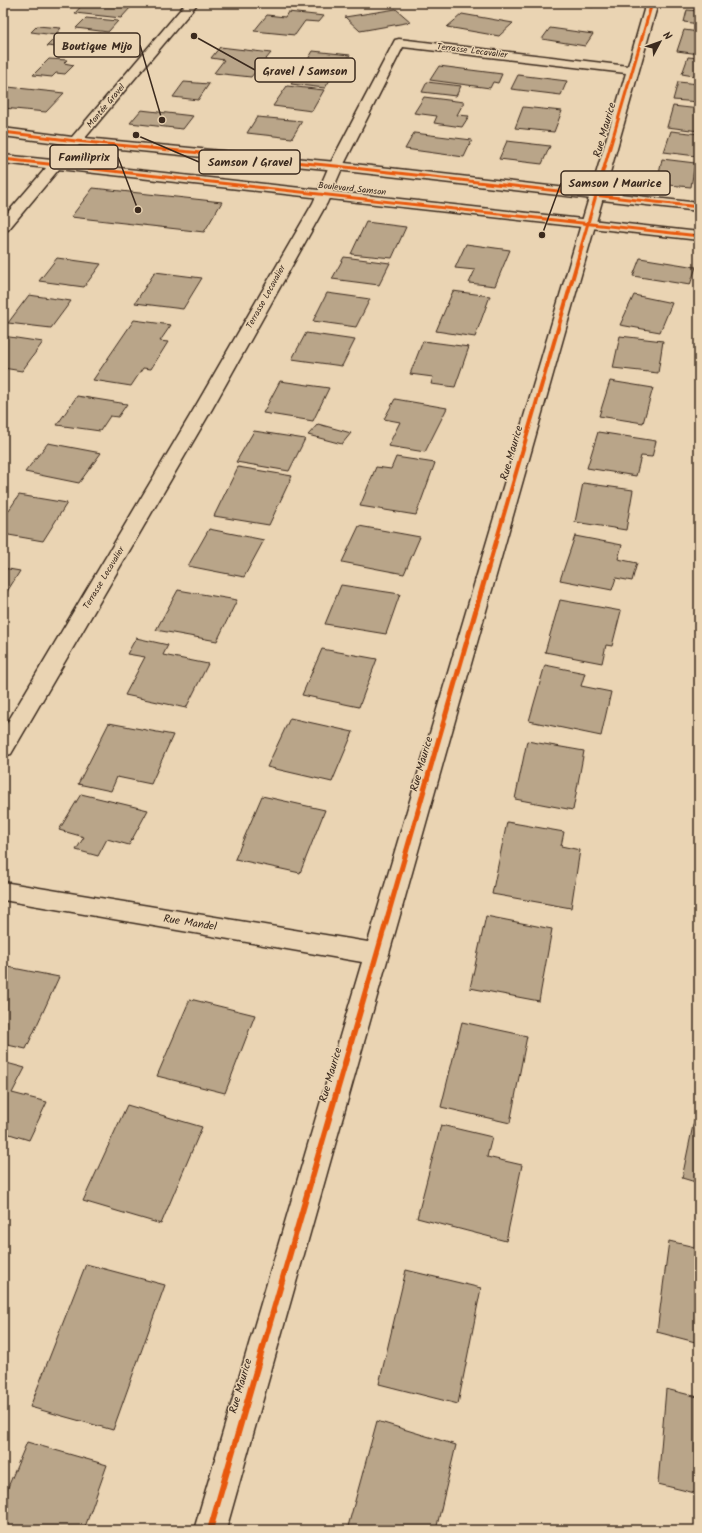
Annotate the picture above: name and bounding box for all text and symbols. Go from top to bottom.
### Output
north arrow [640,22,680,62]
text: N [658,28,676,45]
callout: Boutique Mijo [54,33,140,57]
text: Boutique Mijo [62,37,133,56]
street label: Terrasse Lecavalier [436,39,509,63]
callout: Gravel / Samson [255,58,355,82]
text: Gravel / Samson [263,62,348,81]
street label: Montée Gravel [83,80,130,131]
street label: Rue Maurice [589,100,621,160]
callout: Familiprix [50,145,118,169]
text: Familiprix [58,148,110,167]
callout: Samson / Gravel [199,150,300,174]
text: Samson / Gravel [208,153,293,172]
callout: Samson / Maurice [561,171,670,195]
text: Samson / Maurice [568,174,662,193]
street label: Boulevard Samson [317,178,387,200]
street label: Terrasse Lecavalier [242,261,290,332]
street label: Rue Maurice [496,423,528,483]
street label: Terrasse Lecavalier [79,543,129,612]
street label: Rue Maurice [406,734,438,794]
street label: Rue Mandel [162,910,218,936]
street label: Rue Maurice [315,1045,347,1105]
street label: Rue Maurice [225,1356,257,1416]

